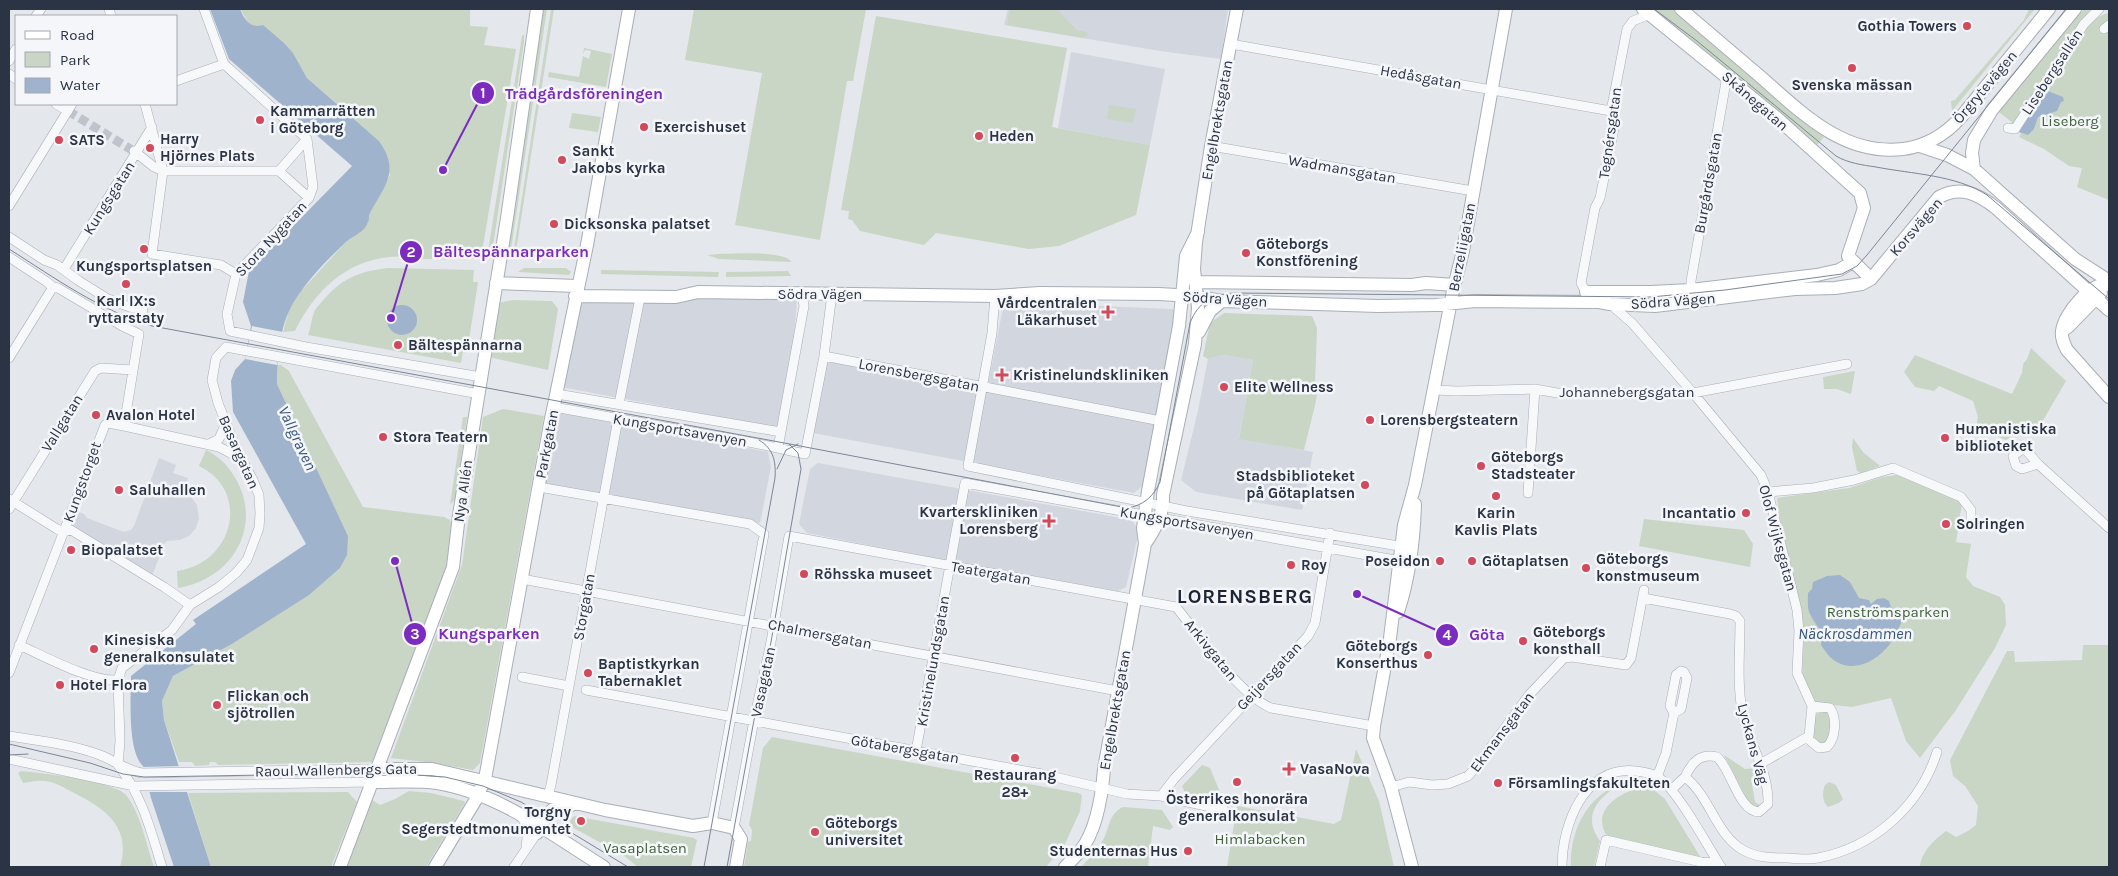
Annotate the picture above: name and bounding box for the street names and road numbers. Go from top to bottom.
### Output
street label: Lisebergsallén [2018,26,2086,118]
street label: Örgrytevägen [1949,47,2021,127]
street label: Engelbrektsgatan [1198,59,1236,181]
street label: Hedåsgatan [1379,61,1463,93]
street label: Skånegatan [1718,67,1792,135]
street label: Tegnérsgatan [1595,86,1625,180]
street label: Burgårdsgatan [1690,131,1726,235]
street label: Wadmansgatan [1287,151,1397,187]
street label: Kungsgatan [79,158,139,238]
street label: Korsvägen [1886,194,1946,260]
street label: Stora Nygatan [231,197,311,281]
street label: Berzeliigatan [1445,201,1479,293]
street label: Södra Vägen [778,285,862,303]
street label: Södra Vägen [1182,287,1268,311]
street label: Södra Vägen [1630,289,1716,313]
street label: Lorensbergsgatan [857,354,981,396]
street label: Johannebergsgatan [1559,383,1695,401]
street label: Vallgatan [37,391,87,455]
street label: Parkgatan [531,408,563,480]
street label: Kungsportsavenyen [612,409,748,451]
street label: Basargatan [215,412,263,492]
street label: Kungstorget [59,439,105,525]
street label: Nya Allén [450,459,476,523]
street label: Olof Wijksgatan [1755,483,1801,593]
street label: Kungsportsavenyen [1119,502,1255,544]
street label: Teatergatan [950,557,1032,589]
street label: Storgatan [569,572,599,642]
street label: Kristinelundsgatan [913,594,953,728]
street label: Chalmersgatan [767,615,873,653]
street label: Arkivgatan [1181,616,1241,684]
street label: Geijersgatan [1233,638,1305,714]
street label: Vasagatan [747,645,779,719]
street label: Engelbrektsgatan [1096,649,1134,771]
street label: Ekmansgatan [1466,688,1538,776]
street label: Lyckans Väg [1734,701,1773,787]
street label: Götabergsgatan [849,731,961,767]
street label: Raoul Wallenbergs Gata [255,760,417,780]

